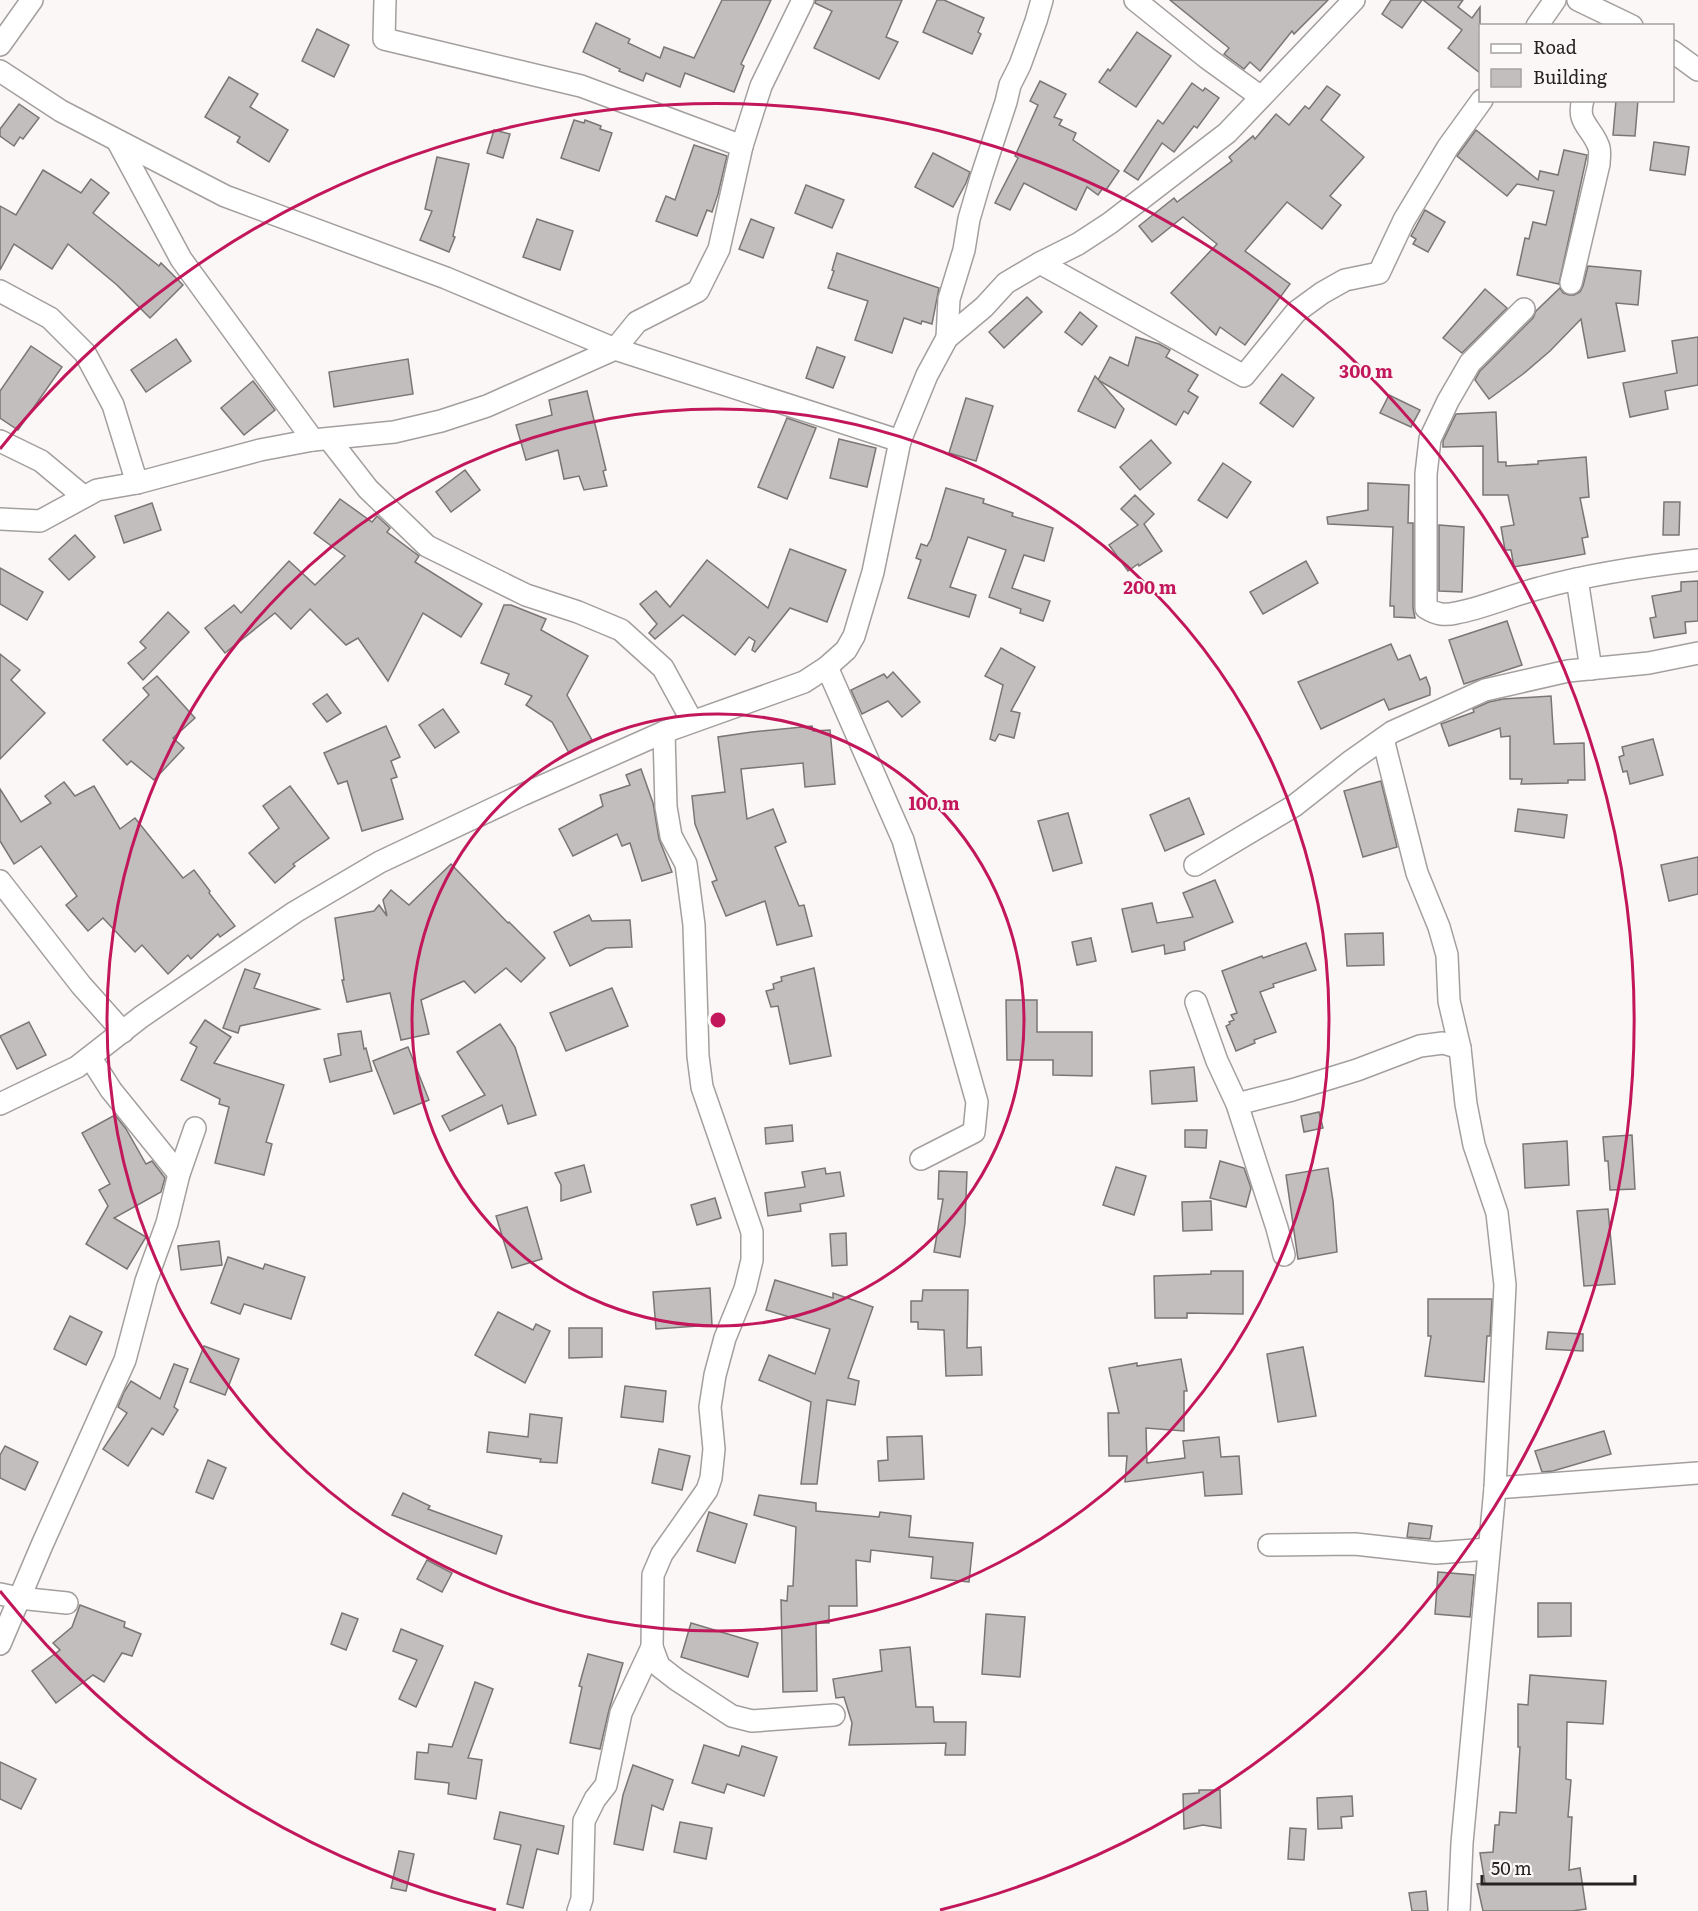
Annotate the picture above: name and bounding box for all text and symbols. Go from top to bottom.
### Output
legend [1479,24,1674,102]
text: Road [1533,33,1577,60]
text: Building [1533,63,1608,90]
text: 300 m [1339,357,1393,384]
text: 200 m [1123,573,1177,600]
text: 100 m [908,789,960,816]
centre of rings [708,1010,728,1030]
scale bar [1482,1848,1635,1886]
text: 50 m [1491,1854,1532,1881]

